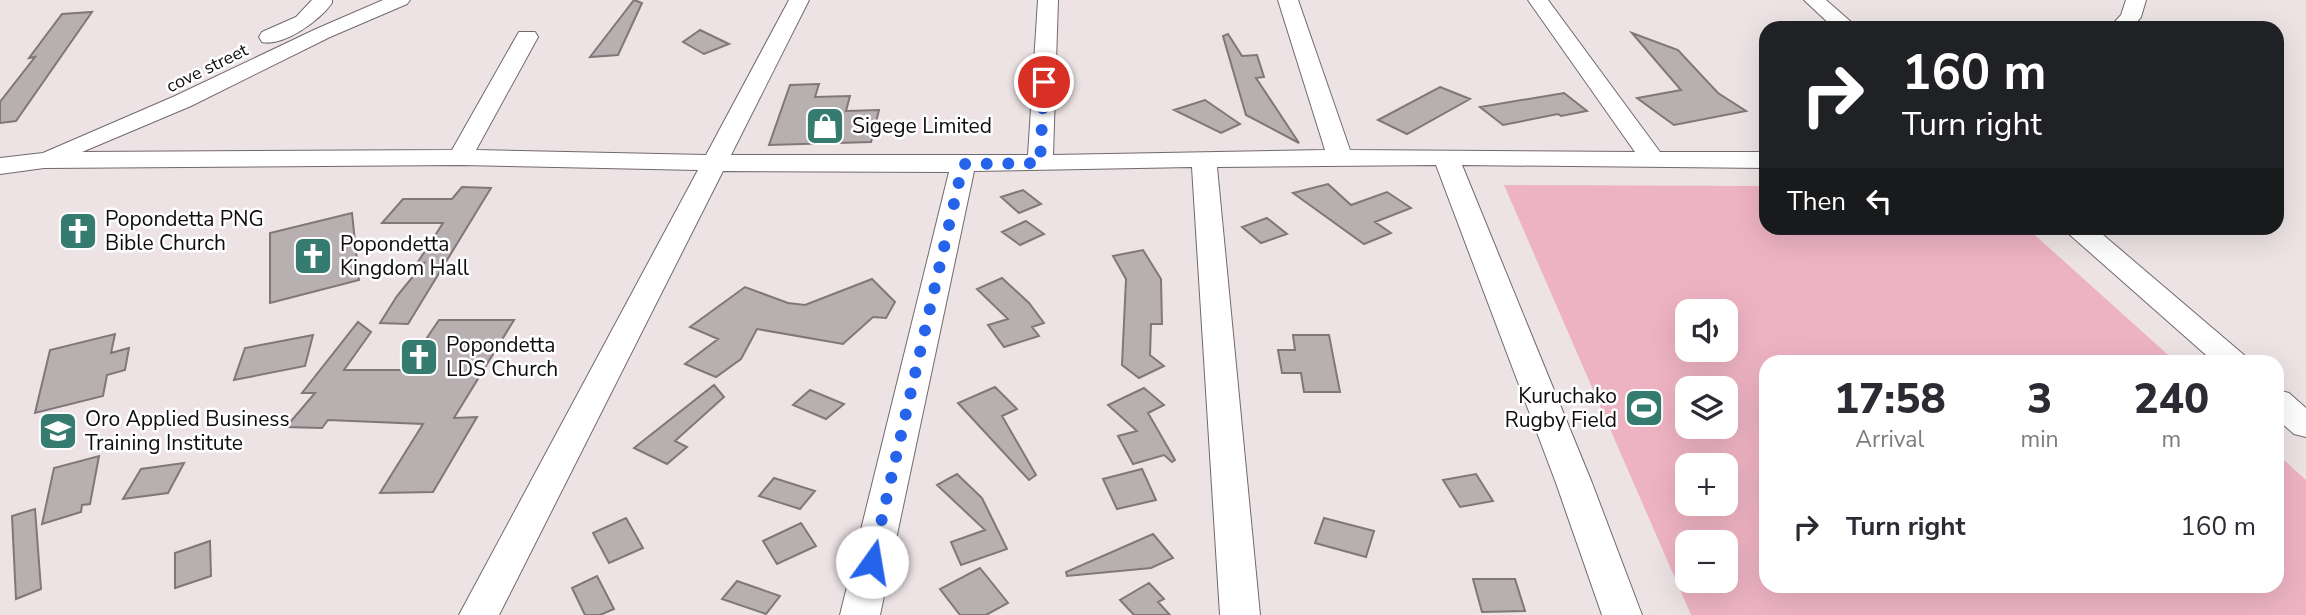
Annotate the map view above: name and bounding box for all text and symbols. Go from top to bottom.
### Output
street label: cove street [162,38,252,98]
text: 160 m [1902,39,2046,106]
icon: right [1787,49,1878,140]
pin [1014,52,1074,112]
icon: arrive [1025,63,1063,101]
text: Turn right [1902,103,2042,146]
shop icon: Sigege Limited [804,105,846,147]
place label: Sigege Limited [852,112,992,140]
icon: left [1860,182,1898,220]
text: Then [1787,184,1846,219]
place label: Popondetta PNG Bible Church [105,205,264,257]
church icon: Popondetta PNG Bible Church [57,210,99,252]
place label: Popondetta Kingdom Hall [340,230,470,282]
church icon: Popondetta Kingdom Hall [292,235,334,277]
map controls [1675,299,1738,593]
button: sound [1675,299,1738,362]
place label: Popondetta LDS Church [446,331,558,383]
church icon: Popondetta LDS Church [398,336,440,378]
text: 17:58 [1834,371,1946,428]
text: 3 [2027,371,2052,428]
text: 240 [2134,371,2209,428]
button: layers [1675,376,1738,439]
place label: Kuruchako Rugby Field [1505,382,1617,434]
sports icon: Kuruchako Rugby Field [1623,387,1665,429]
place label: Oro Applied Business Training Institute [85,405,290,457]
school or university icon: Oro Applied Business Training Institute [37,410,79,452]
text: Arrival [1855,424,1924,455]
text: min [2021,424,2059,455]
text: m [2161,424,2181,455]
button: + [1675,453,1738,516]
icon: right [1787,508,1825,546]
text: Turn right [1846,509,1965,544]
text: 160 m [2180,509,2256,544]
position arrow [835,525,909,599]
button: − [1675,530,1738,593]

